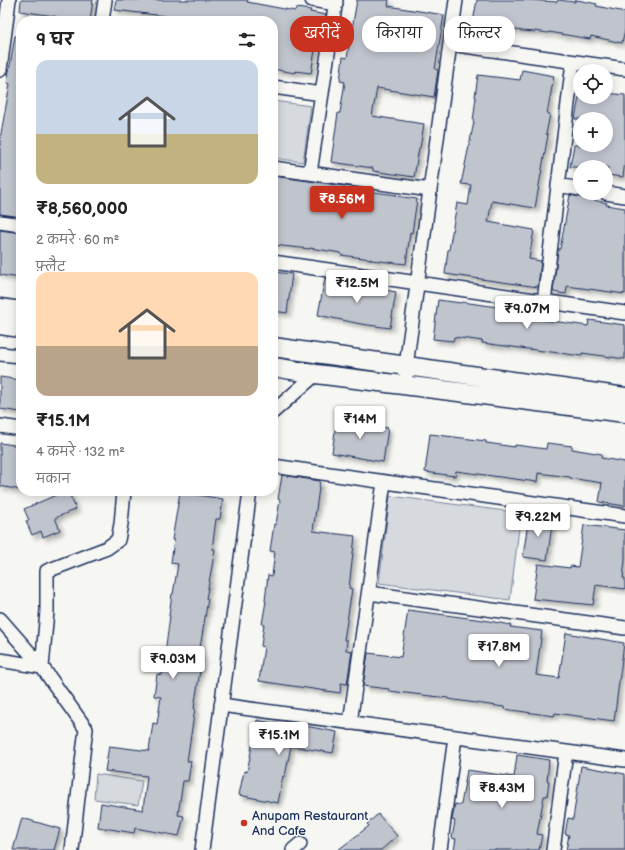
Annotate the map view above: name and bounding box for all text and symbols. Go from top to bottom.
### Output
chip: खरीदें [290,16,354,52]
chip: किराया [362,16,436,52]
chip: फ़िल्टर [444,16,515,52]
icon: filters [236,29,258,51]
text: 9 घर [36,30,73,50]
map controls [573,64,613,200]
button: locate [573,64,613,104]
icon: home [111,86,183,158]
button: + [573,112,613,152]
button: − [573,160,613,200]
pin: ₹8.56M [309,186,375,220]
text: ₹8.56M [319,191,365,207]
text: ₹8,560,000 [36,199,128,219]
text: 2 कमरे · 60 m² [36,232,119,248]
text: फ़्लैट [36,259,66,275]
pin: ₹12.5M [324,270,390,304]
text: ₹12.5M [335,275,379,291]
pin: ₹9.07M [494,296,560,330]
icon: home [111,298,183,370]
text: ₹9.07M [504,301,550,317]
pin: ₹14M [336,406,384,440]
text: ₹15.1M [36,411,90,431]
text: ₹14M [343,411,377,427]
text: 4 कमरे · 132 m² [36,444,125,460]
text: मकान [36,471,70,487]
pin: ₹9.22M [505,504,571,538]
text: ₹9.22M [515,509,561,525]
pin: ₹17.8M [466,634,532,668]
text: ₹17.8M [477,639,521,655]
pin: ₹9.03M [140,646,206,680]
text: ₹9.03M [150,651,196,667]
pin: ₹15.1M [246,722,312,756]
text: ₹15.1M [258,727,300,743]
pin: ₹8.43M [469,775,535,809]
text: ₹8.43M [479,780,525,796]
place label: Anupam Restaurant And Cafe [252,808,368,839]
marker: Anupam Restaurant And Cafe [239,818,249,828]

